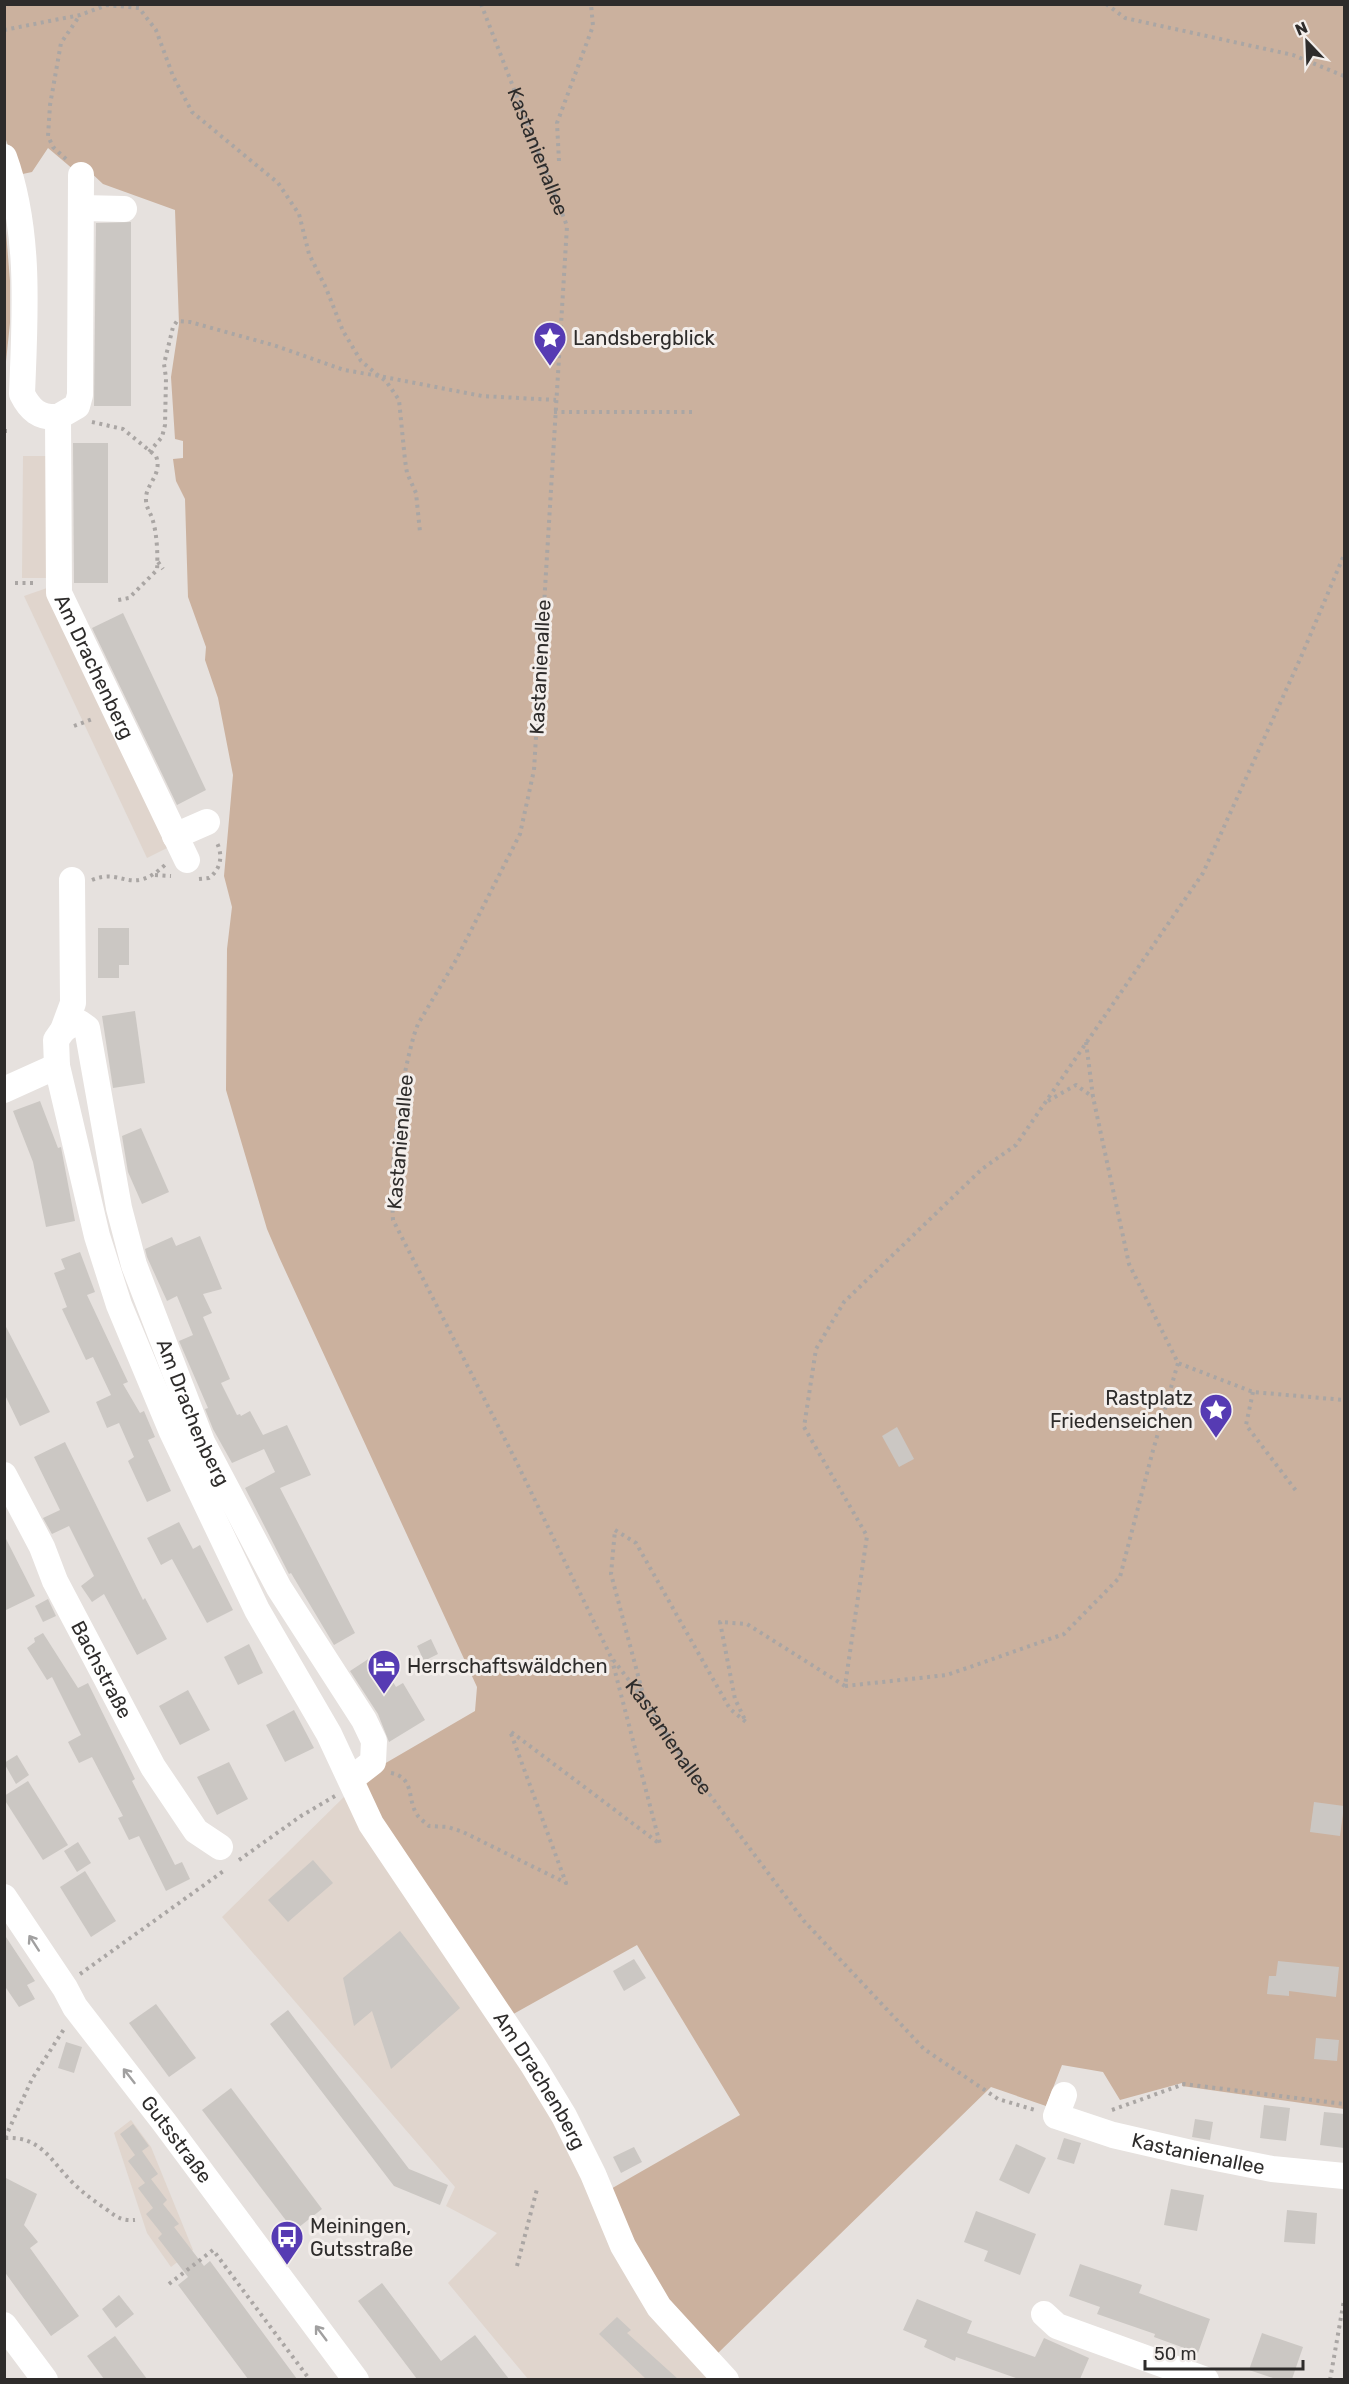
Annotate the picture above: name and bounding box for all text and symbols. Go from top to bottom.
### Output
north arrow [1277,12,1337,72]
text: N [1292,18,1310,40]
street label: Kastanienallee [502,84,574,219]
place icon: Landsbergblick [532,320,568,367]
place label: Landsbergblick [573,326,716,350]
street label: Am Drachenberg [50,591,139,743]
street label: Kastanienallee [524,599,556,735]
street label: Kastanienallee [382,1074,418,1210]
street label: Am Drachenberg [152,1335,235,1490]
place label: Rastplatz Friedenseichen [1050,1386,1193,1433]
place icon: Rastplatz Friedenseichen [1198,1392,1234,1439]
street label: Bachstraße [66,1617,137,1723]
hotel icon: Herrschaftswäldchen [366,1648,402,1695]
place label: Herrschaftswäldchen [407,1654,608,1678]
street label: Kastanienallee [620,1674,717,1799]
one-way arrow [28,1935,40,1952]
street label: Am Drachenberg [489,2007,591,2153]
one-way arrow [122,2068,135,2084]
street label: Gutsstraße [136,2091,217,2188]
street label: Kastanienallee [1129,2128,1267,2179]
place label: Meiningen, Gutsstraße [310,2214,413,2261]
bus stop icon: Meiningen, Gutsstraße [269,2219,305,2266]
one-way arrow [315,2325,327,2341]
scale bar [1145,2333,1302,2371]
text: 50 m [1154,2343,1197,2365]

